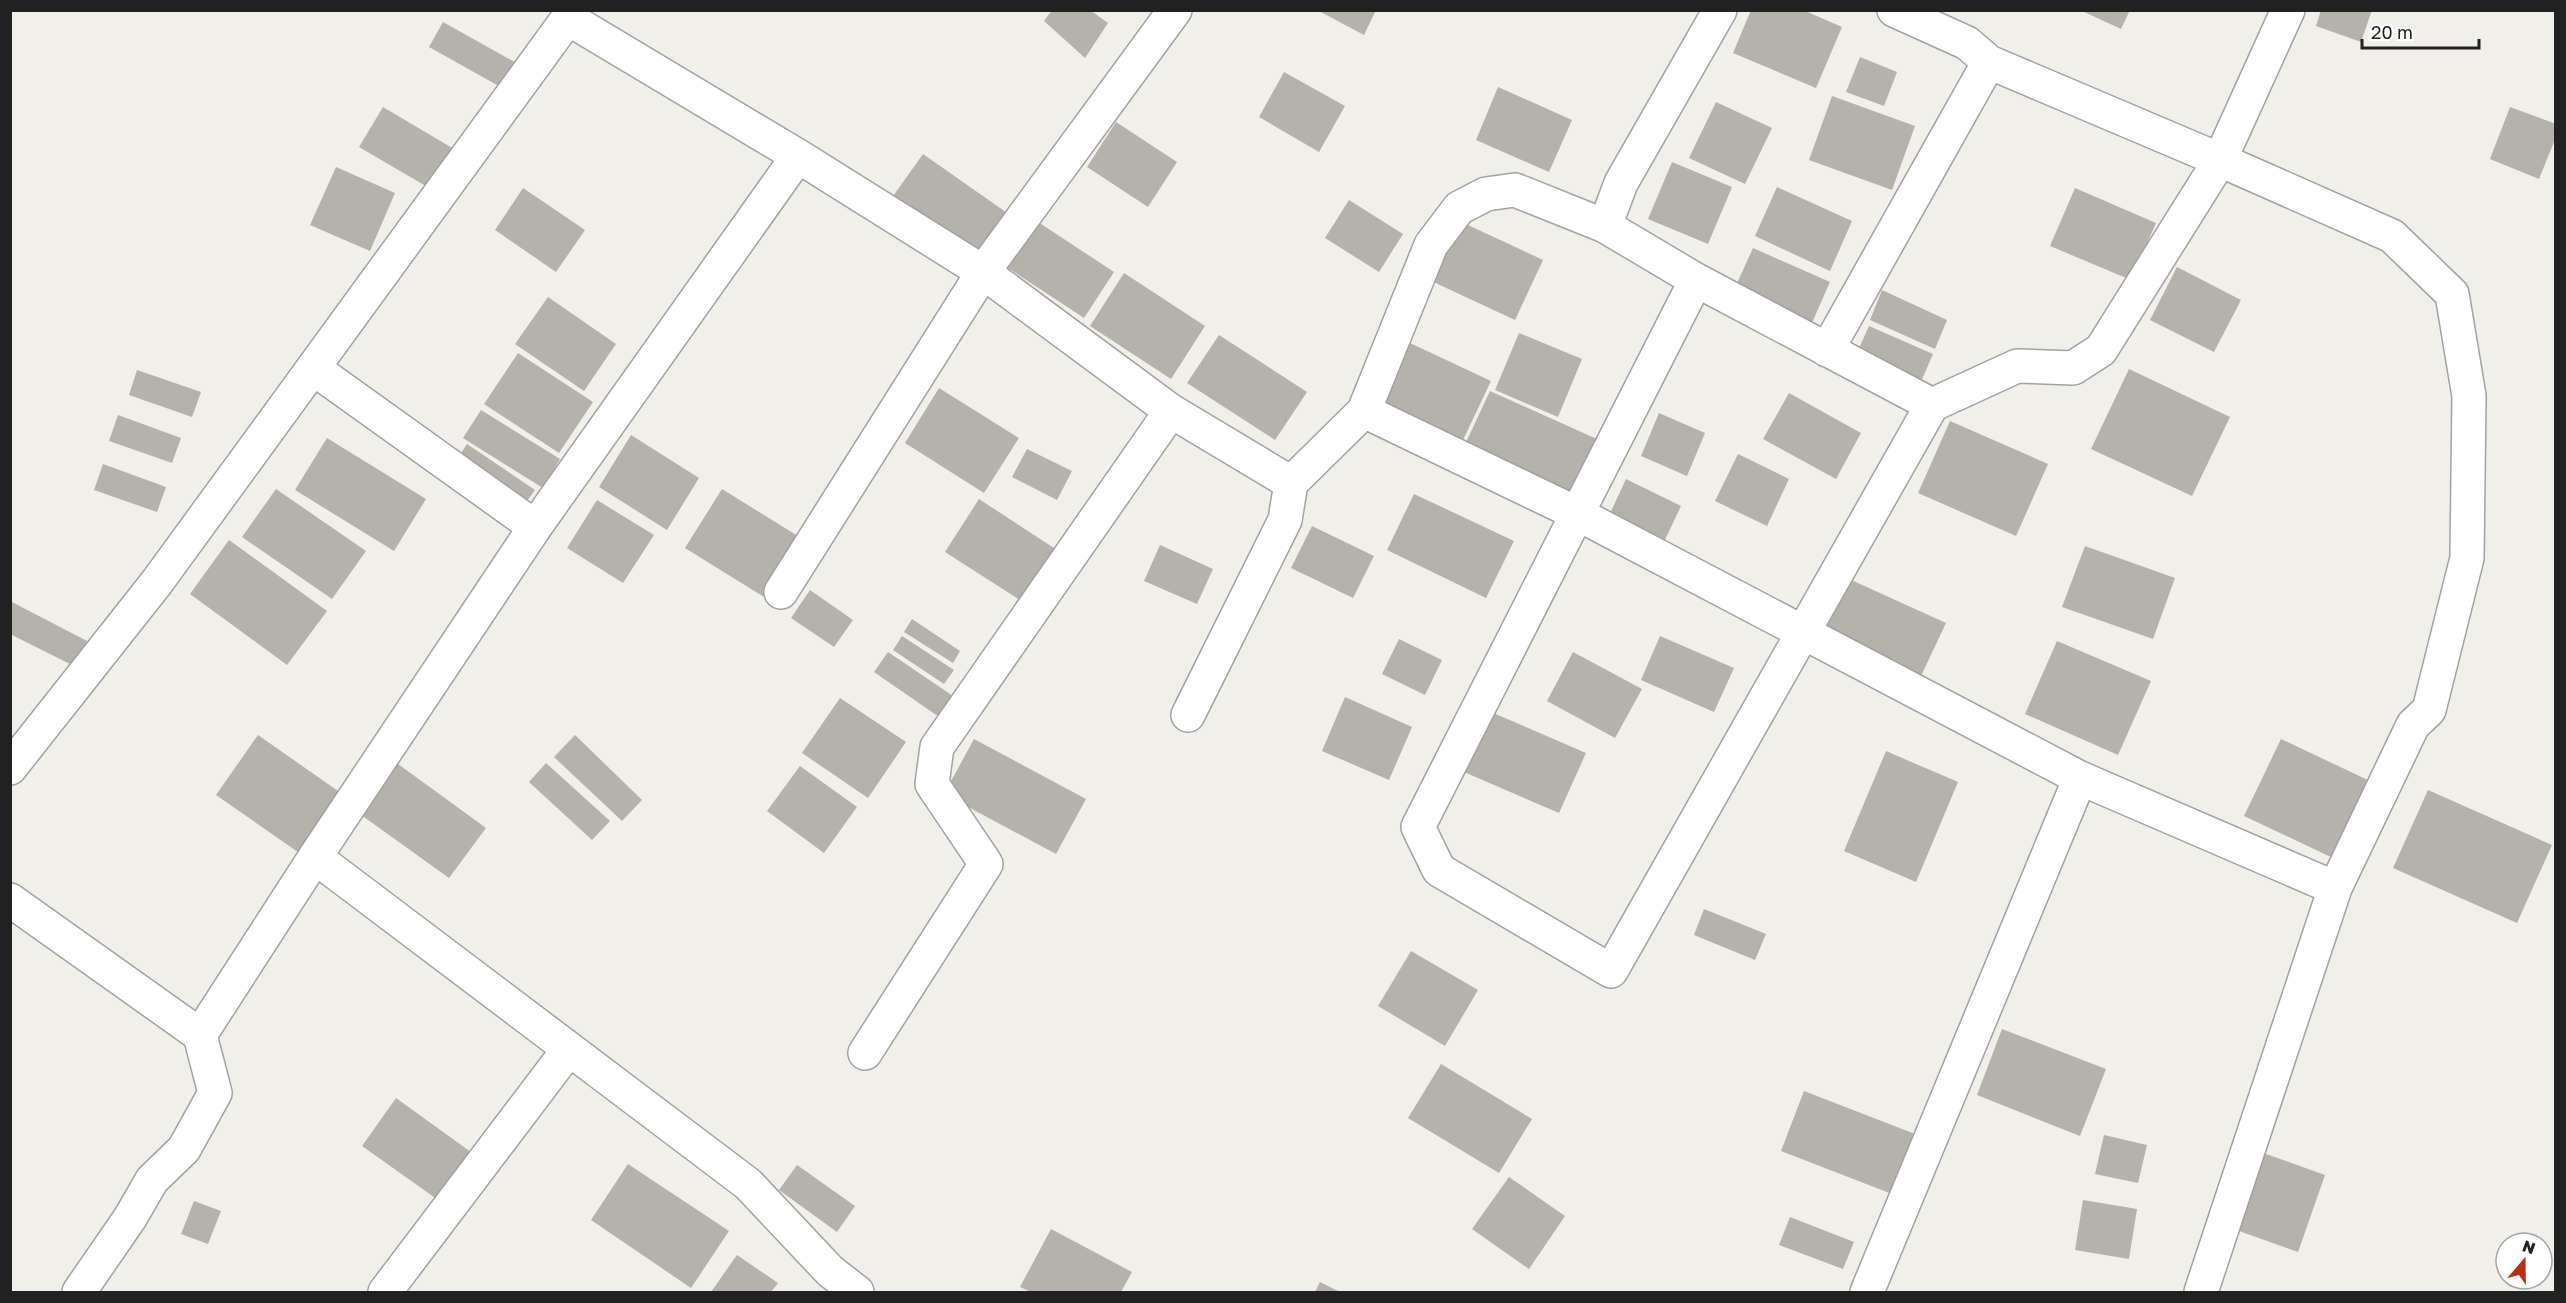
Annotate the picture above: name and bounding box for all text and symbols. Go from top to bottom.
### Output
scale bar [2362,12,2479,50]
text: 20 m [2371,21,2413,43]
north arrow [2494,1231,2554,1291]
text: N [2520,1235,2538,1258]

